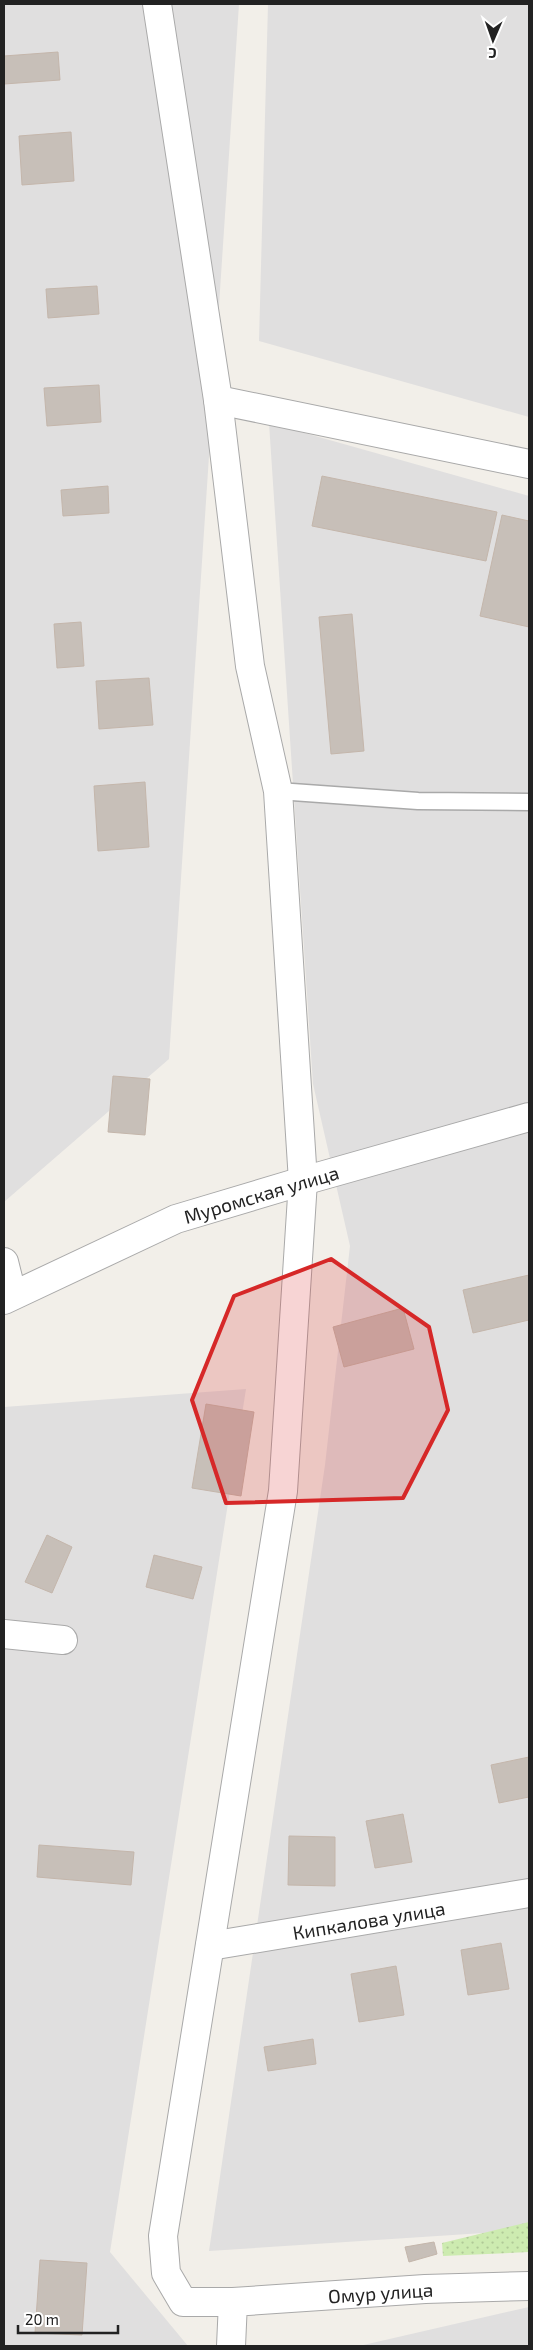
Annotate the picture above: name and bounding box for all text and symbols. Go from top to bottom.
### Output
north arrow [468,15,518,65]
text: С [488,45,497,62]
street label: Муромская улица [181,1160,341,1228]
street label: Кипкалова улица [291,1896,447,1944]
street label: Омур улица [327,2277,434,2307]
scale bar [18,2302,118,2334]
text: 20 m [25,2310,59,2328]

